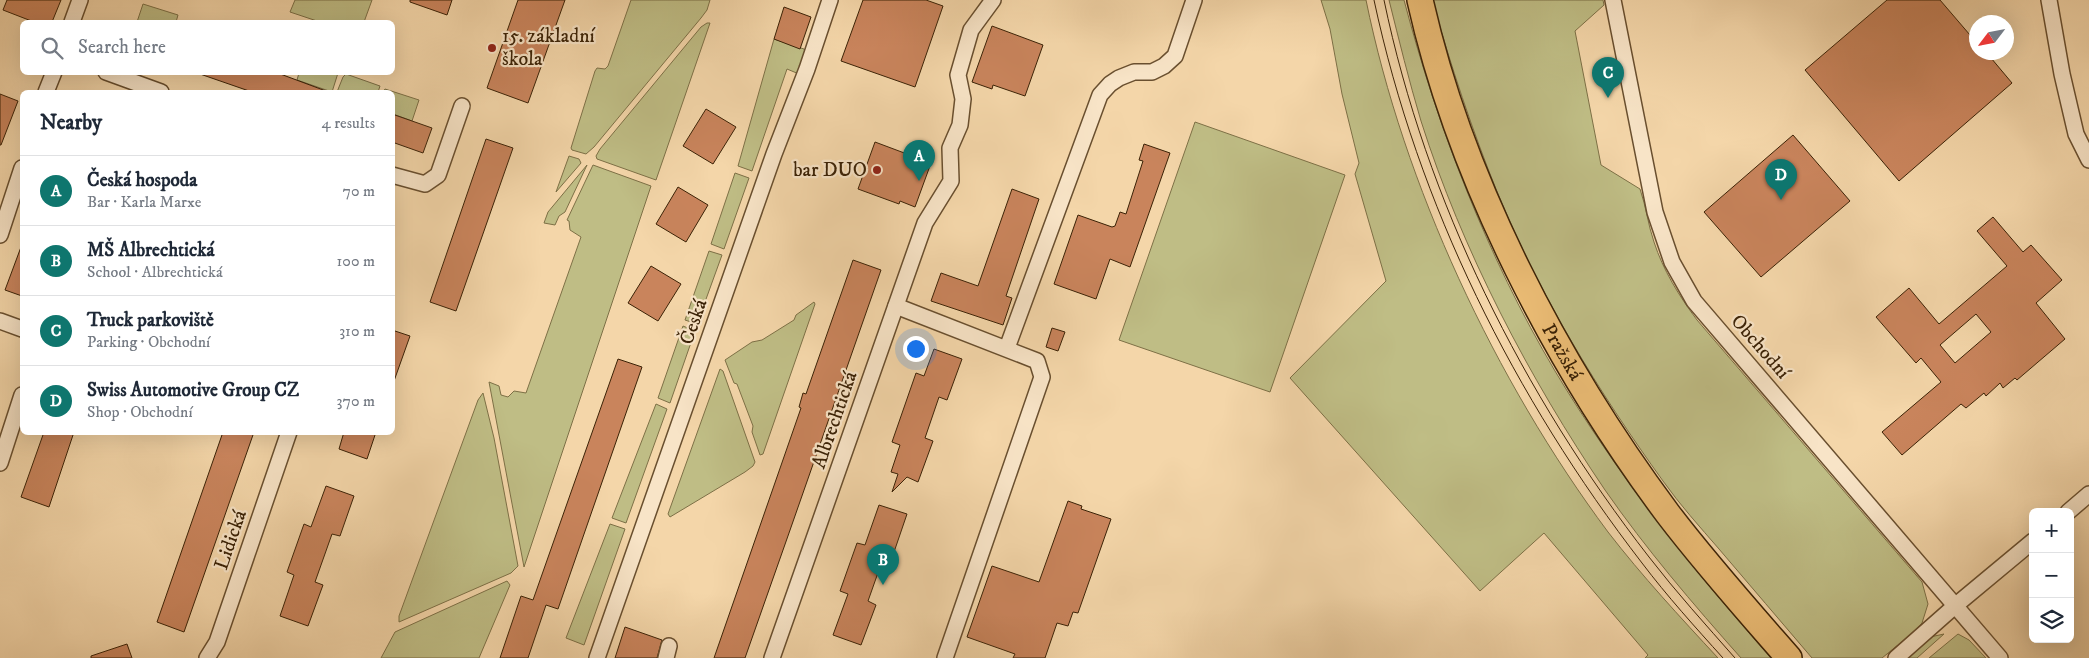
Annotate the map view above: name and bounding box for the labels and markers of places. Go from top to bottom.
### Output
place label: 15. základní škola [502,24,596,72]
marker: 15. základní škola [486,42,498,54]
pin: C [1592,57,1624,98]
pin: A [903,140,935,181]
place label: bar DUO [793,158,867,183]
pin: D [1765,159,1797,200]
marker: bar DUO [871,164,883,176]
pin: B [867,544,899,585]

